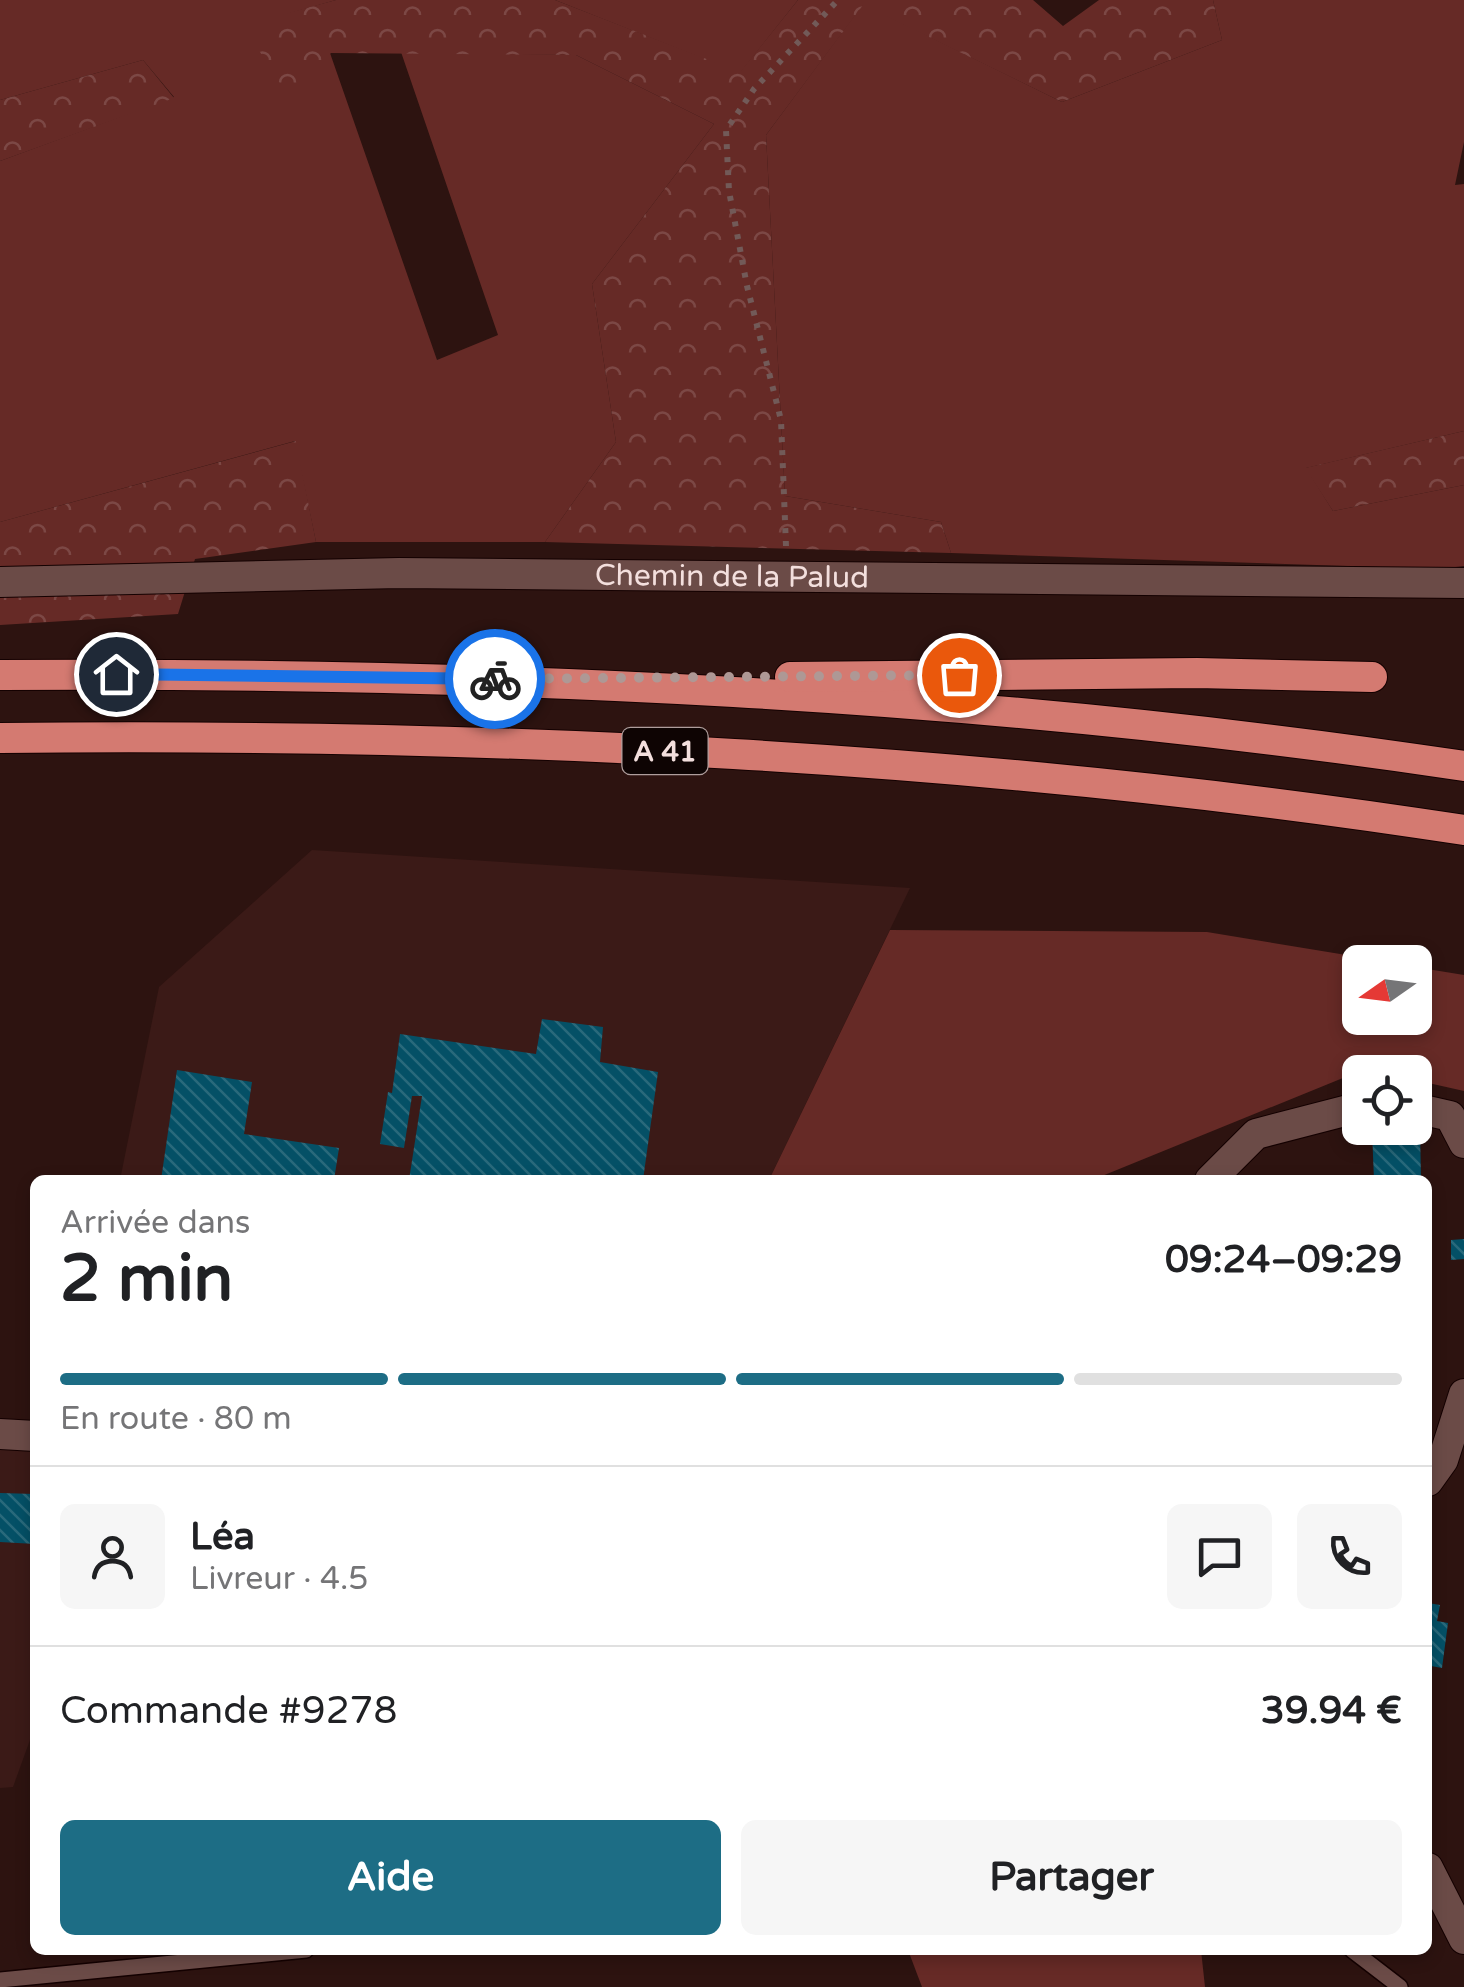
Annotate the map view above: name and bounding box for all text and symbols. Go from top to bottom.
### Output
street label: Chemin de la Palud [595,557,869,596]
courier [445,629,545,729]
pin [74,632,159,717]
pin [917,633,1002,718]
icon: home [89,647,144,702]
icon: bag [932,648,987,703]
icon: bike [468,652,523,707]
road number: A 41 [622,728,708,774]
north arrow [1342,945,1432,1035]
map controls [1342,945,1432,1145]
button: locate [1342,1055,1432,1145]
text: Arrivée dans [60,1204,250,1242]
text: 09:24–09:29 [1165,1237,1402,1283]
text: 2 min [60,1240,233,1319]
text: En route · 80 m [60,1400,292,1438]
button: person [60,1504,165,1609]
button: chat [1167,1504,1272,1609]
button: phone [1297,1504,1402,1609]
text: Léa [190,1514,255,1560]
text: Livreur · 4.5 [190,1560,368,1598]
text: Commande #9278 [60,1688,397,1734]
text: 39.94 € [1261,1688,1402,1734]
button: Aide [60,1820,721,1935]
button: Partager [741,1820,1402,1935]

